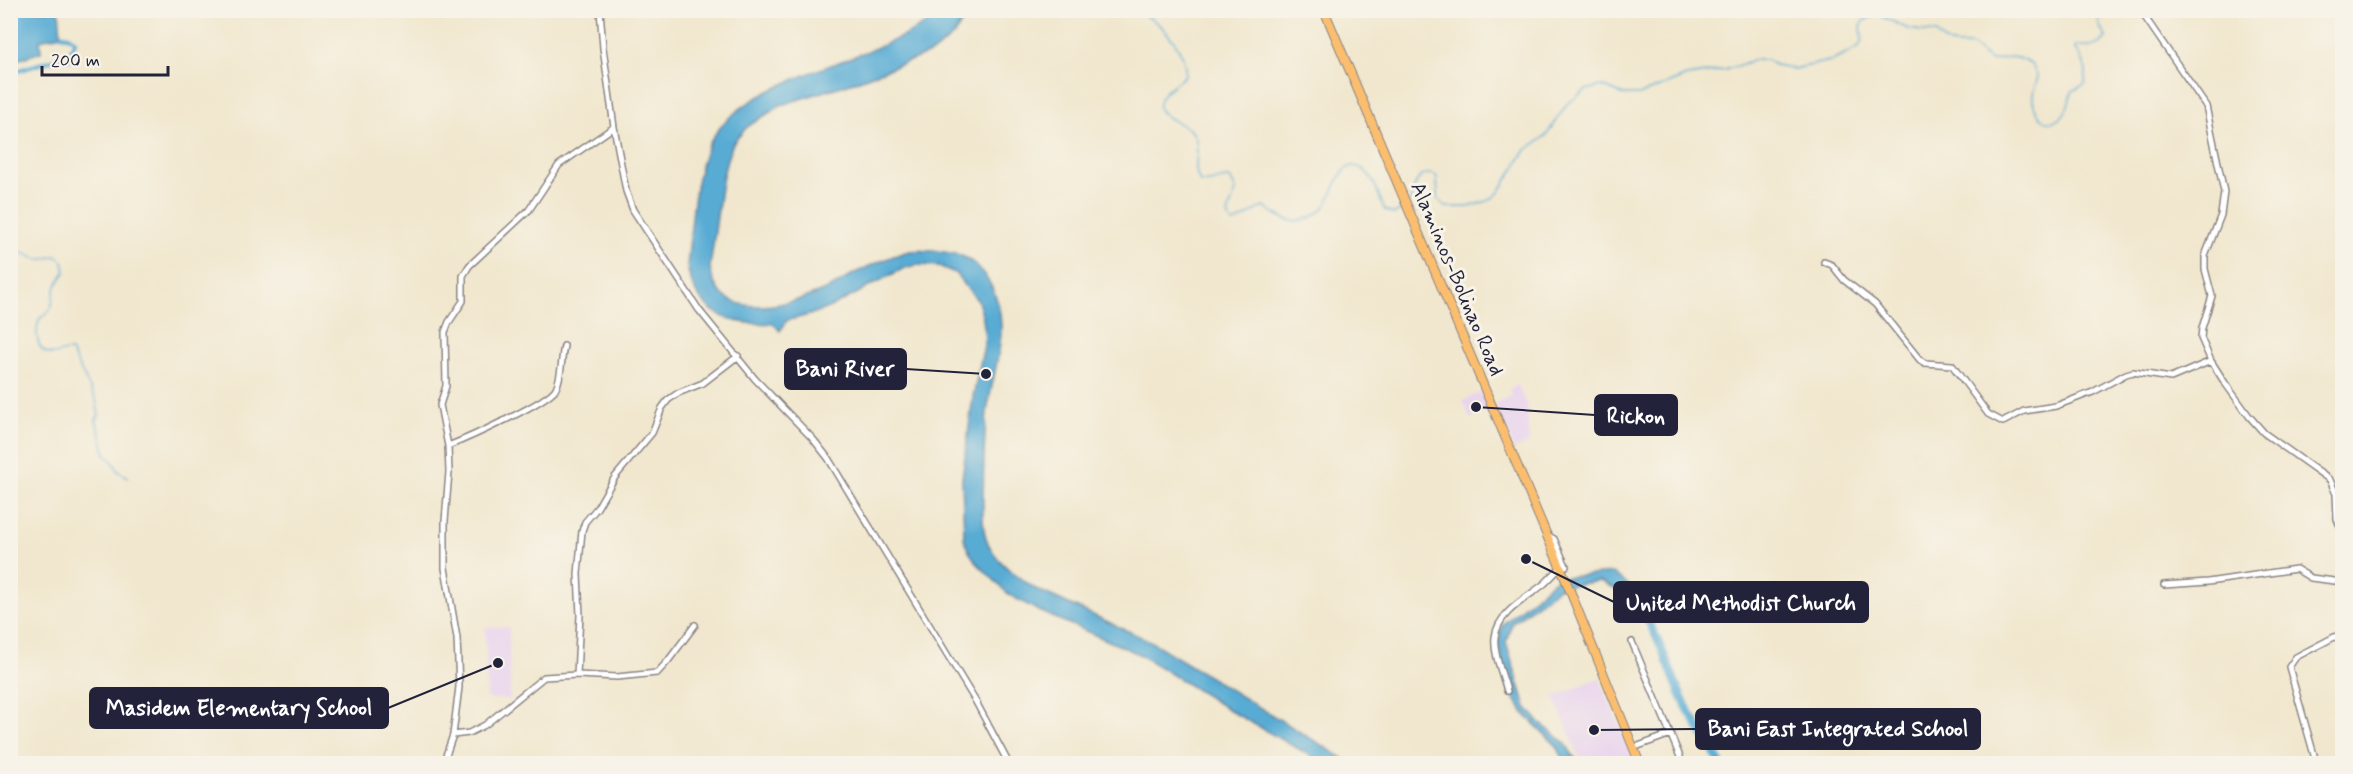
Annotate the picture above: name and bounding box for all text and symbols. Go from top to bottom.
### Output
scale bar [42,39,168,77]
text: 200 m [51,49,100,73]
street label: Alaminos-Bolinao Road [1403,178,1511,380]
callout: Bani River [785,349,906,389]
text: Bani River [796,356,895,384]
callout: Rickon [1595,395,1677,435]
text: Rickon [1607,403,1665,431]
callout: United Methodist Church [1614,582,1868,622]
text: United Methodist Church [1626,590,1856,618]
callout: Masidem Elementary School [90,688,388,728]
text: Masidem Elementary School [106,695,372,724]
callout: Bani East Integrated School [1696,709,1980,749]
text: Bani East Integrated School [1708,716,1968,747]

